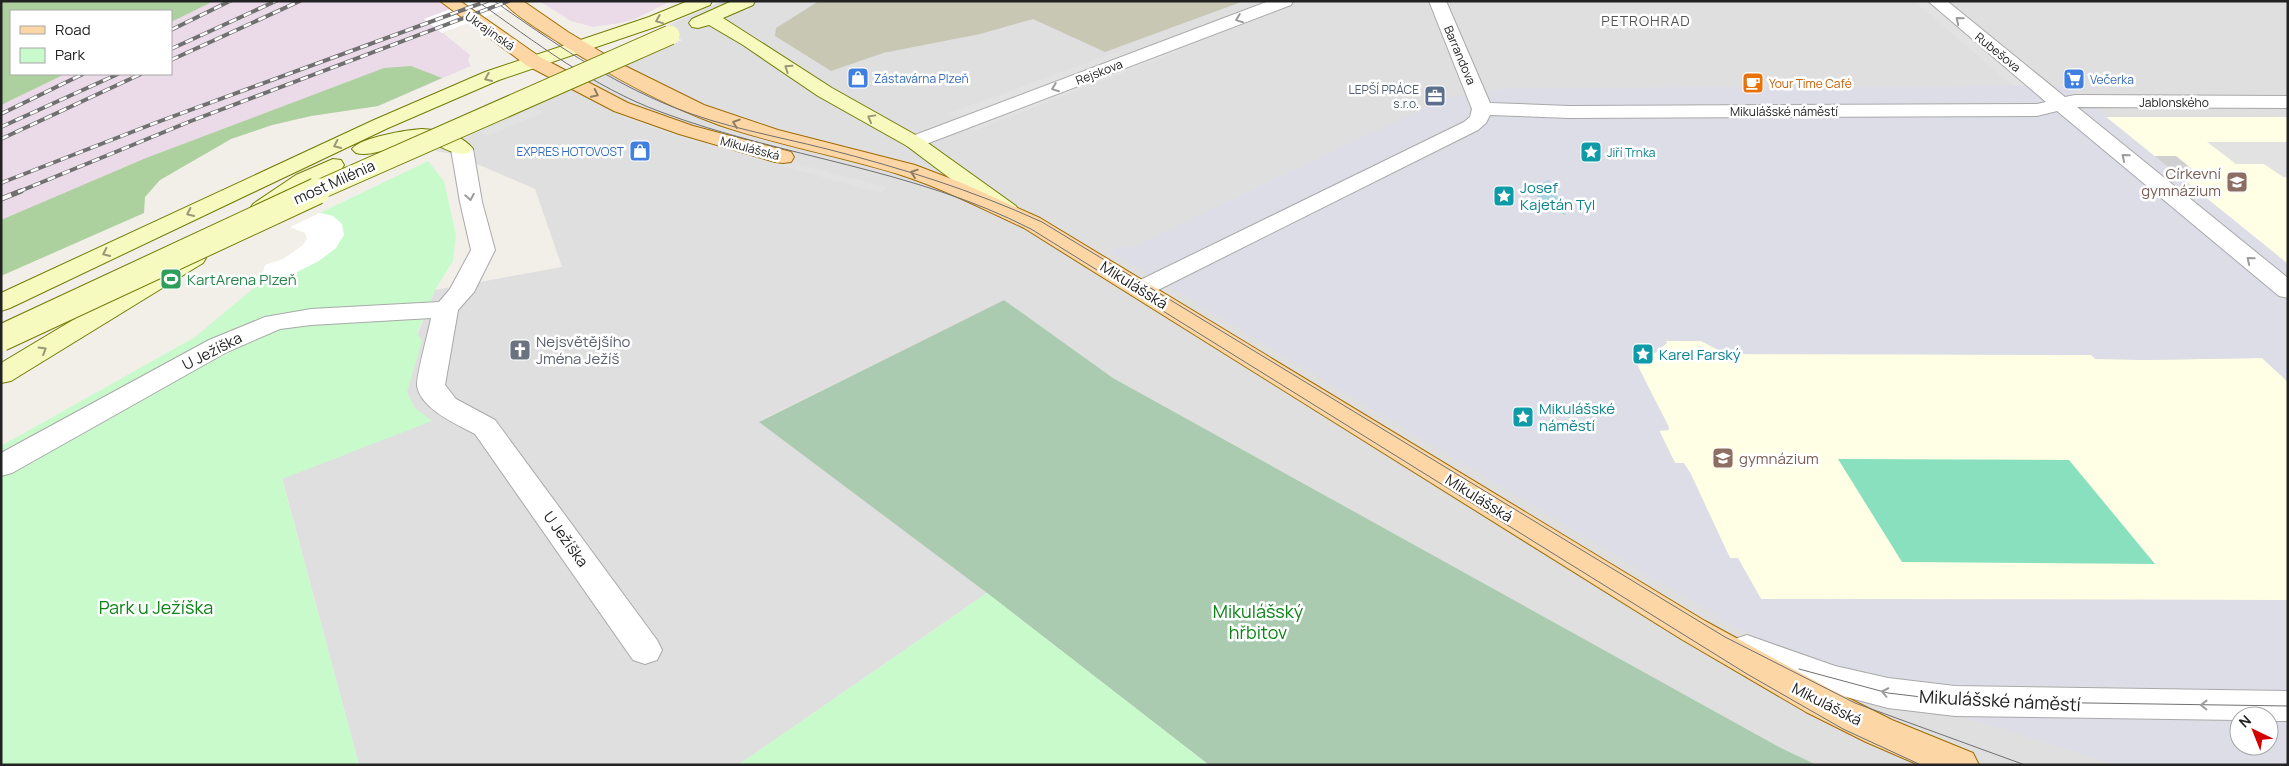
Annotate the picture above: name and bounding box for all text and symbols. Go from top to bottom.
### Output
street label: Ukrajinská [462,8,518,54]
legend [10,10,172,75]
district label: PETROHRAD [1601,11,1691,30]
one-way arrow [655,13,664,24]
one-way arrow [1236,13,1244,23]
one-way arrow [1955,16,1964,25]
text: Road [55,19,91,40]
street label: Barrandova [1440,23,1480,87]
street label: Rubešova [1972,28,2024,76]
text: Park [55,44,85,65]
street label: Rejskova [1073,55,1125,89]
one-way arrow [784,64,793,74]
shop icon: Zástavárna Plzeň [846,66,870,90]
supermarket icon: Večerka [2062,67,2086,91]
place label: Zástavárna Plzeň [874,70,969,87]
cafe icon: Your Time Café [1741,71,1765,95]
place label: Večerka [2090,71,2134,88]
one-way arrow [484,73,492,83]
place label: Your Time Café [1769,75,1852,92]
place label: LEPŠÍ PRÁCE s.r.o. [1349,81,1419,112]
one-way arrow [1051,83,1059,93]
office icon: LEPŠÍ PRÁCE s.r.o. [1423,84,1447,108]
one-way arrow [590,88,599,98]
street label: Jablonského [2139,94,2209,111]
street label: Mikulášské náměstí [1730,103,1838,120]
one-way arrow [868,114,877,124]
one-way arrow [732,119,741,129]
street label: Mikulášská [719,132,781,164]
one-way arrow [333,138,342,149]
shop icon: EXPRES HOTOVOST [628,139,652,163]
place icon: Jiří Trnka [1579,140,1603,164]
place label: EXPRES HOTOVOST [516,143,625,160]
place label: Jiří Trnka [1607,144,1656,161]
one-way arrow [2121,153,2130,162]
street label: most Milénia [290,155,378,209]
place label: Církevní gymnázium [2141,163,2221,201]
one-way arrow [910,169,919,179]
school or university icon: Církevní gymnázium [2225,170,2249,194]
place label: Josef Kajetán Tyl [1520,177,1595,215]
place icon: Josef Kajetán Tyl [1492,184,1516,208]
one-way arrow [465,193,475,201]
one-way arrow [186,207,195,218]
one-way arrow [102,247,111,257]
street label: Mikulášská [1096,256,1172,314]
one-way arrow [2247,257,2256,265]
sports icon: KartArena Plzeň [159,267,183,291]
place label: KartArena Plzeň [187,269,297,290]
street label: U Ježíška [179,327,245,375]
place label: Nejsvětějšího Jména Ježíš [536,331,631,369]
church icon: Nejsvětějšího Jména Ježíš [508,338,532,362]
place icon: Karel Farský [1631,342,1655,366]
place label: Karel Farský [1659,344,1741,365]
one-way arrow [37,347,46,357]
place label: Mikulášské náměstí [1539,398,1615,436]
place icon: Mikulášské náměstí [1511,405,1535,429]
school or university icon: gymnázium [1711,446,1735,470]
place label: gymnázium [1739,448,1819,469]
street label: Mikulášská [1441,469,1517,527]
street label: U Ježíška [539,507,593,571]
park label: Park u Ježíška [99,595,213,619]
park label: Mikulášský hřbitov [1213,599,1304,644]
street label: Mikulášská [1788,677,1866,731]
street label: Mikulášské náměstí [1918,684,2082,716]
one-way arrow [1880,687,1889,698]
one-way arrow [2200,700,2208,710]
north arrow [2229,706,2279,756]
text: N [2235,711,2255,732]

